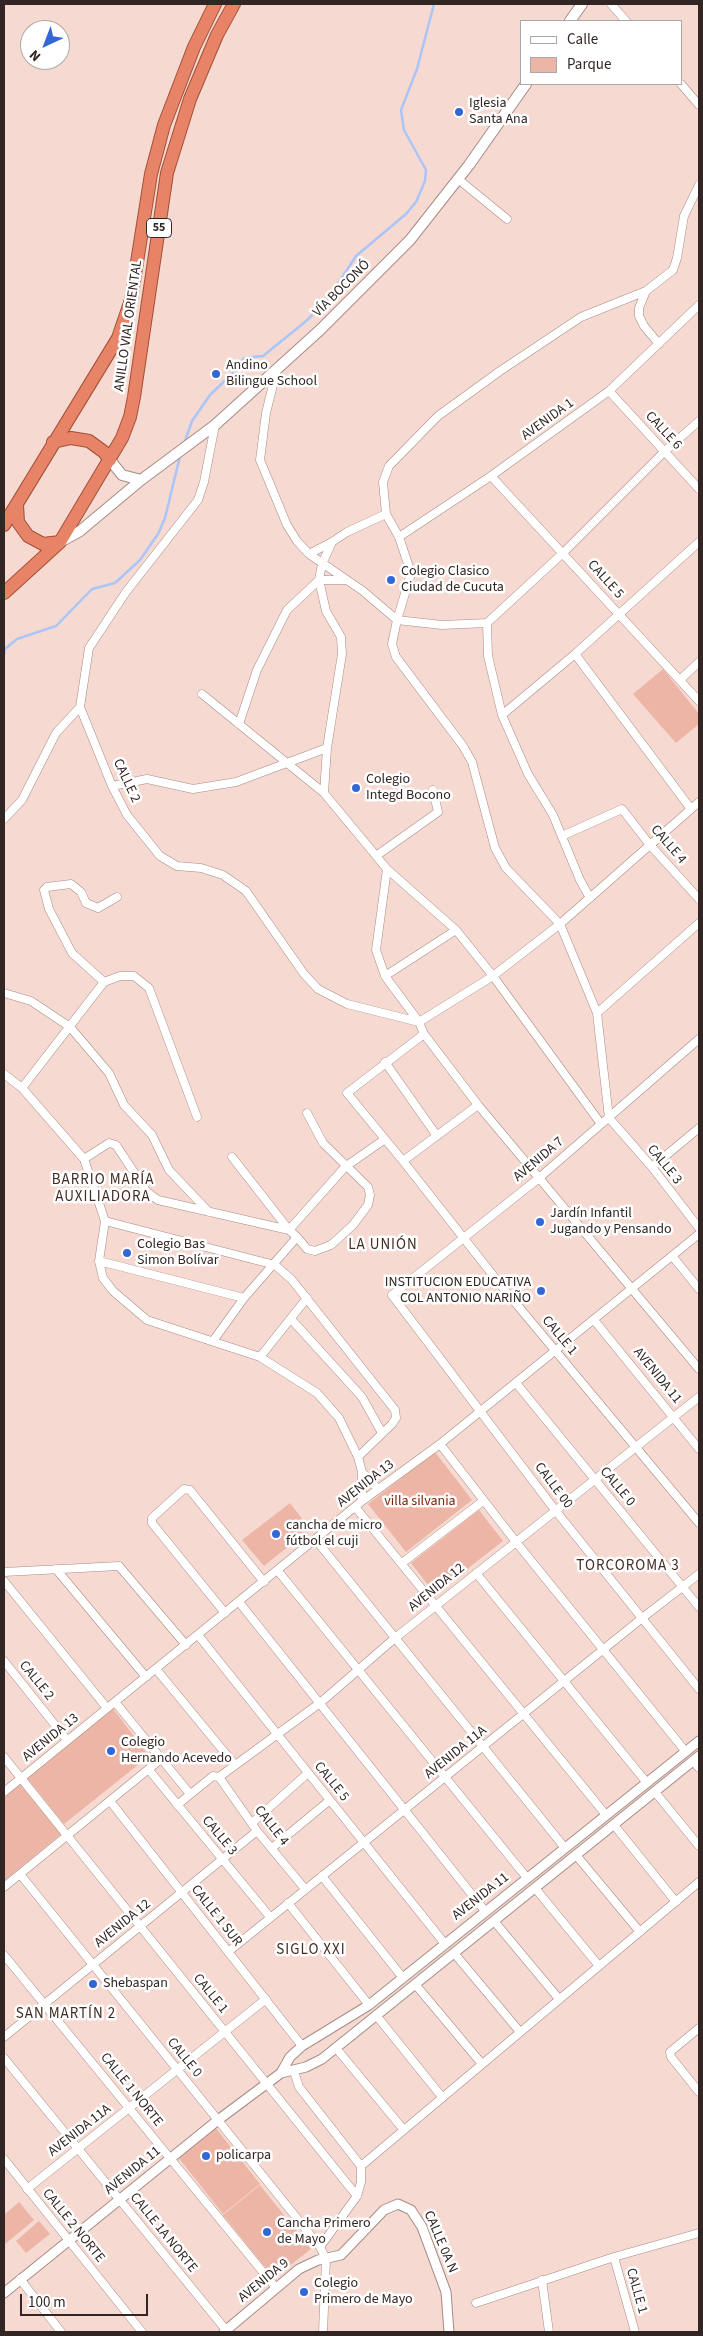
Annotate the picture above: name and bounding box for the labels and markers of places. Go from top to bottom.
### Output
place label: Iglesia Santa Ana [469,96,528,128]
marker: Iglesia Santa Ana [453,106,465,118]
place label: Andino Bilingue School [226,358,317,391]
marker: Andino Bilingue School [210,368,222,380]
place label: Colegio Clasico Ciudad de Cucuta [401,564,504,596]
marker: Colegio Clasico Ciudad de Cucuta [385,574,397,586]
place label: Colegio Integd Bocono [366,772,451,804]
marker: Colegio Integd Bocono [350,782,362,794]
place label: Jardín Infantil Jugando y Pensando [550,1206,671,1238]
marker: Jardín Infantil Jugando y Pensando [534,1216,546,1228]
place label: Colegio Bas Simon Bolívar [137,1237,219,1270]
marker: Colegio Bas Simon Bolívar [121,1247,133,1259]
place label: INSTITUCION EDUCATIVA COL ANTONIO NARIÑO [385,1275,531,1308]
marker: INSTITUCION EDUCATIVA COL ANTONIO NARIÑO [535,1285,547,1297]
place label: cancha de micro fútbol el cuji [286,1518,382,1550]
marker: cancha de micro fútbol el cuji [270,1528,282,1540]
place label: Colegio Hernando Acevedo [121,1735,232,1768]
marker: Colegio Hernando Acevedo [105,1745,117,1757]
place label: Shebaspan [103,1976,168,1992]
marker: Shebaspan [87,1978,99,1990]
place label: policarpa [216,2148,271,2164]
marker: policarpa [200,2150,212,2162]
place label: Cancha Primero de Mayo [277,2216,371,2248]
marker: Cancha Primero de Mayo [261,2226,273,2238]
place label: Colegio Primero de Mayo [314,2276,413,2308]
marker: Colegio Primero de Mayo [298,2286,310,2298]

